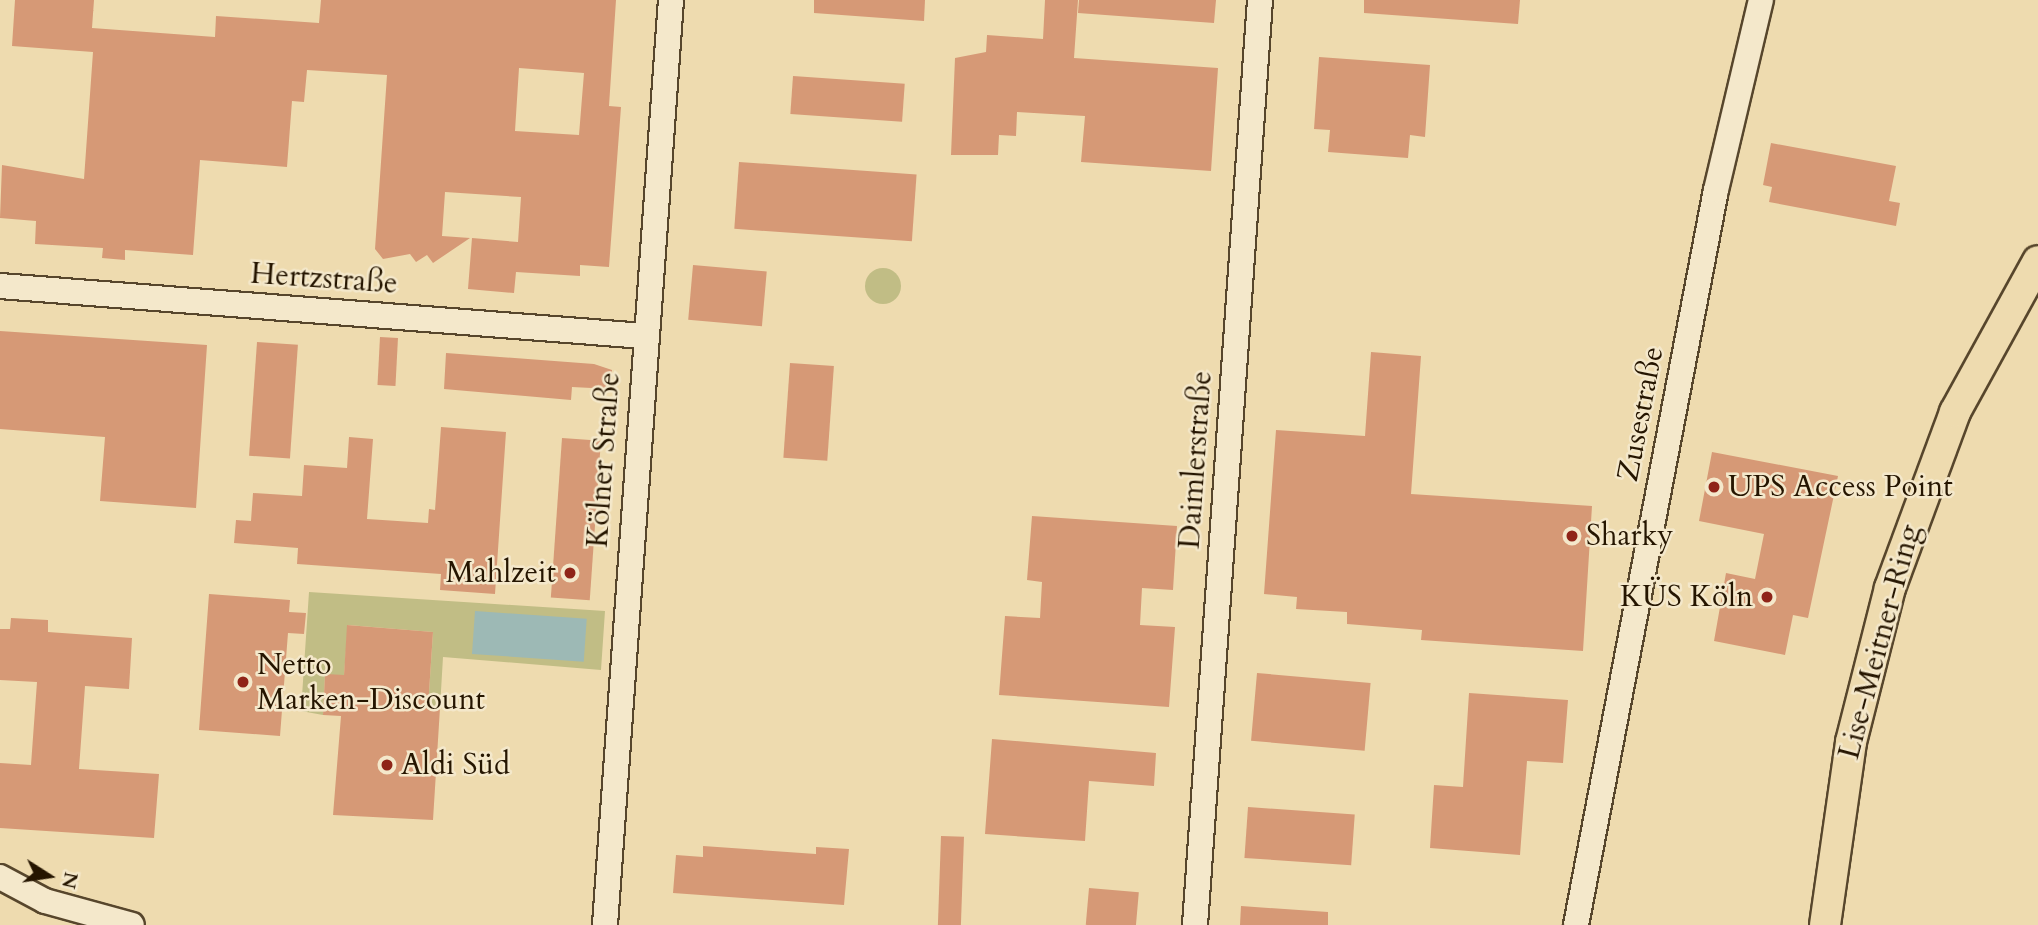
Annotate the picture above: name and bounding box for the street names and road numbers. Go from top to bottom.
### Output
street label: Hertzstraße [249,256,399,302]
street label: Zusestraße [1610,344,1672,484]
street label: Daimlerstraße [1172,370,1220,550]
street label: Kölner Straße [580,371,628,549]
street label: Lise-Meitner-Ring [1831,521,1929,763]

